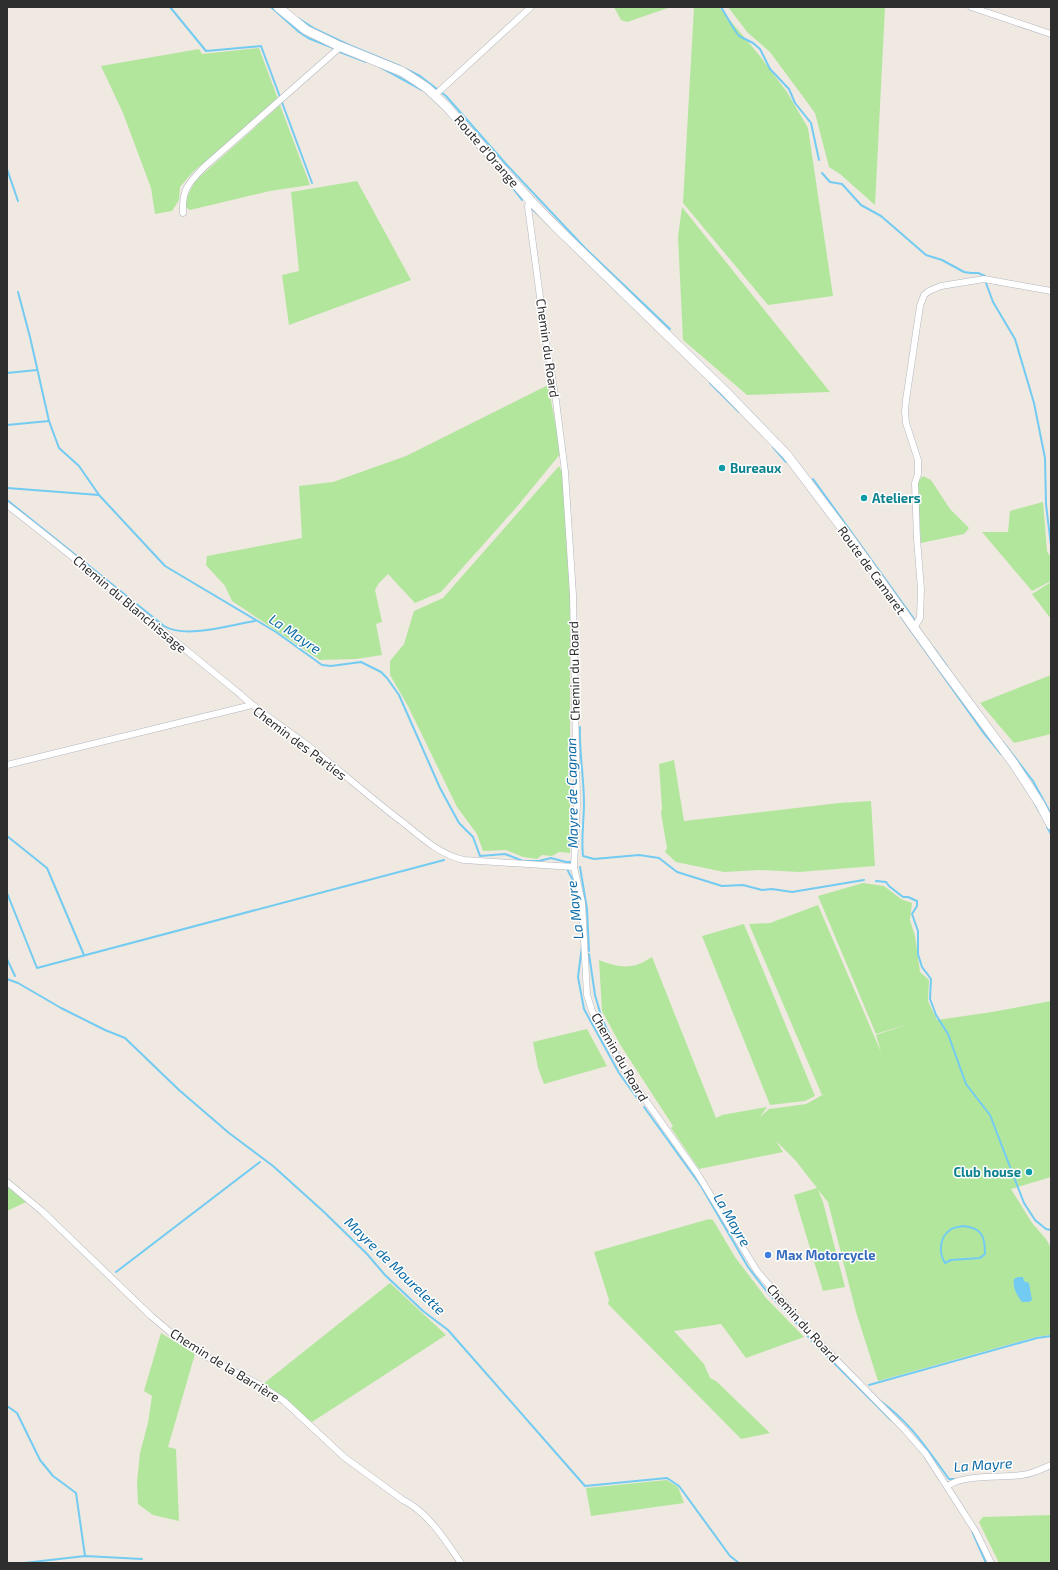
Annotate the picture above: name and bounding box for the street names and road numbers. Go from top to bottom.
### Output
street label: Route d'Orange [451,112,523,190]
street label: Chemin du Roard [533,297,563,399]
street label: Route de Camaret [835,523,909,617]
street label: Chemin du Blanchissage [70,552,190,656]
street label: Chemin du Roard [565,621,583,721]
street label: Chemin des Parties [250,703,350,783]
street label: Chemin du Roard [588,1010,652,1104]
street label: Chemin du Roard [764,1281,842,1365]
street label: Chemin de la Barrière [167,1325,283,1405]

